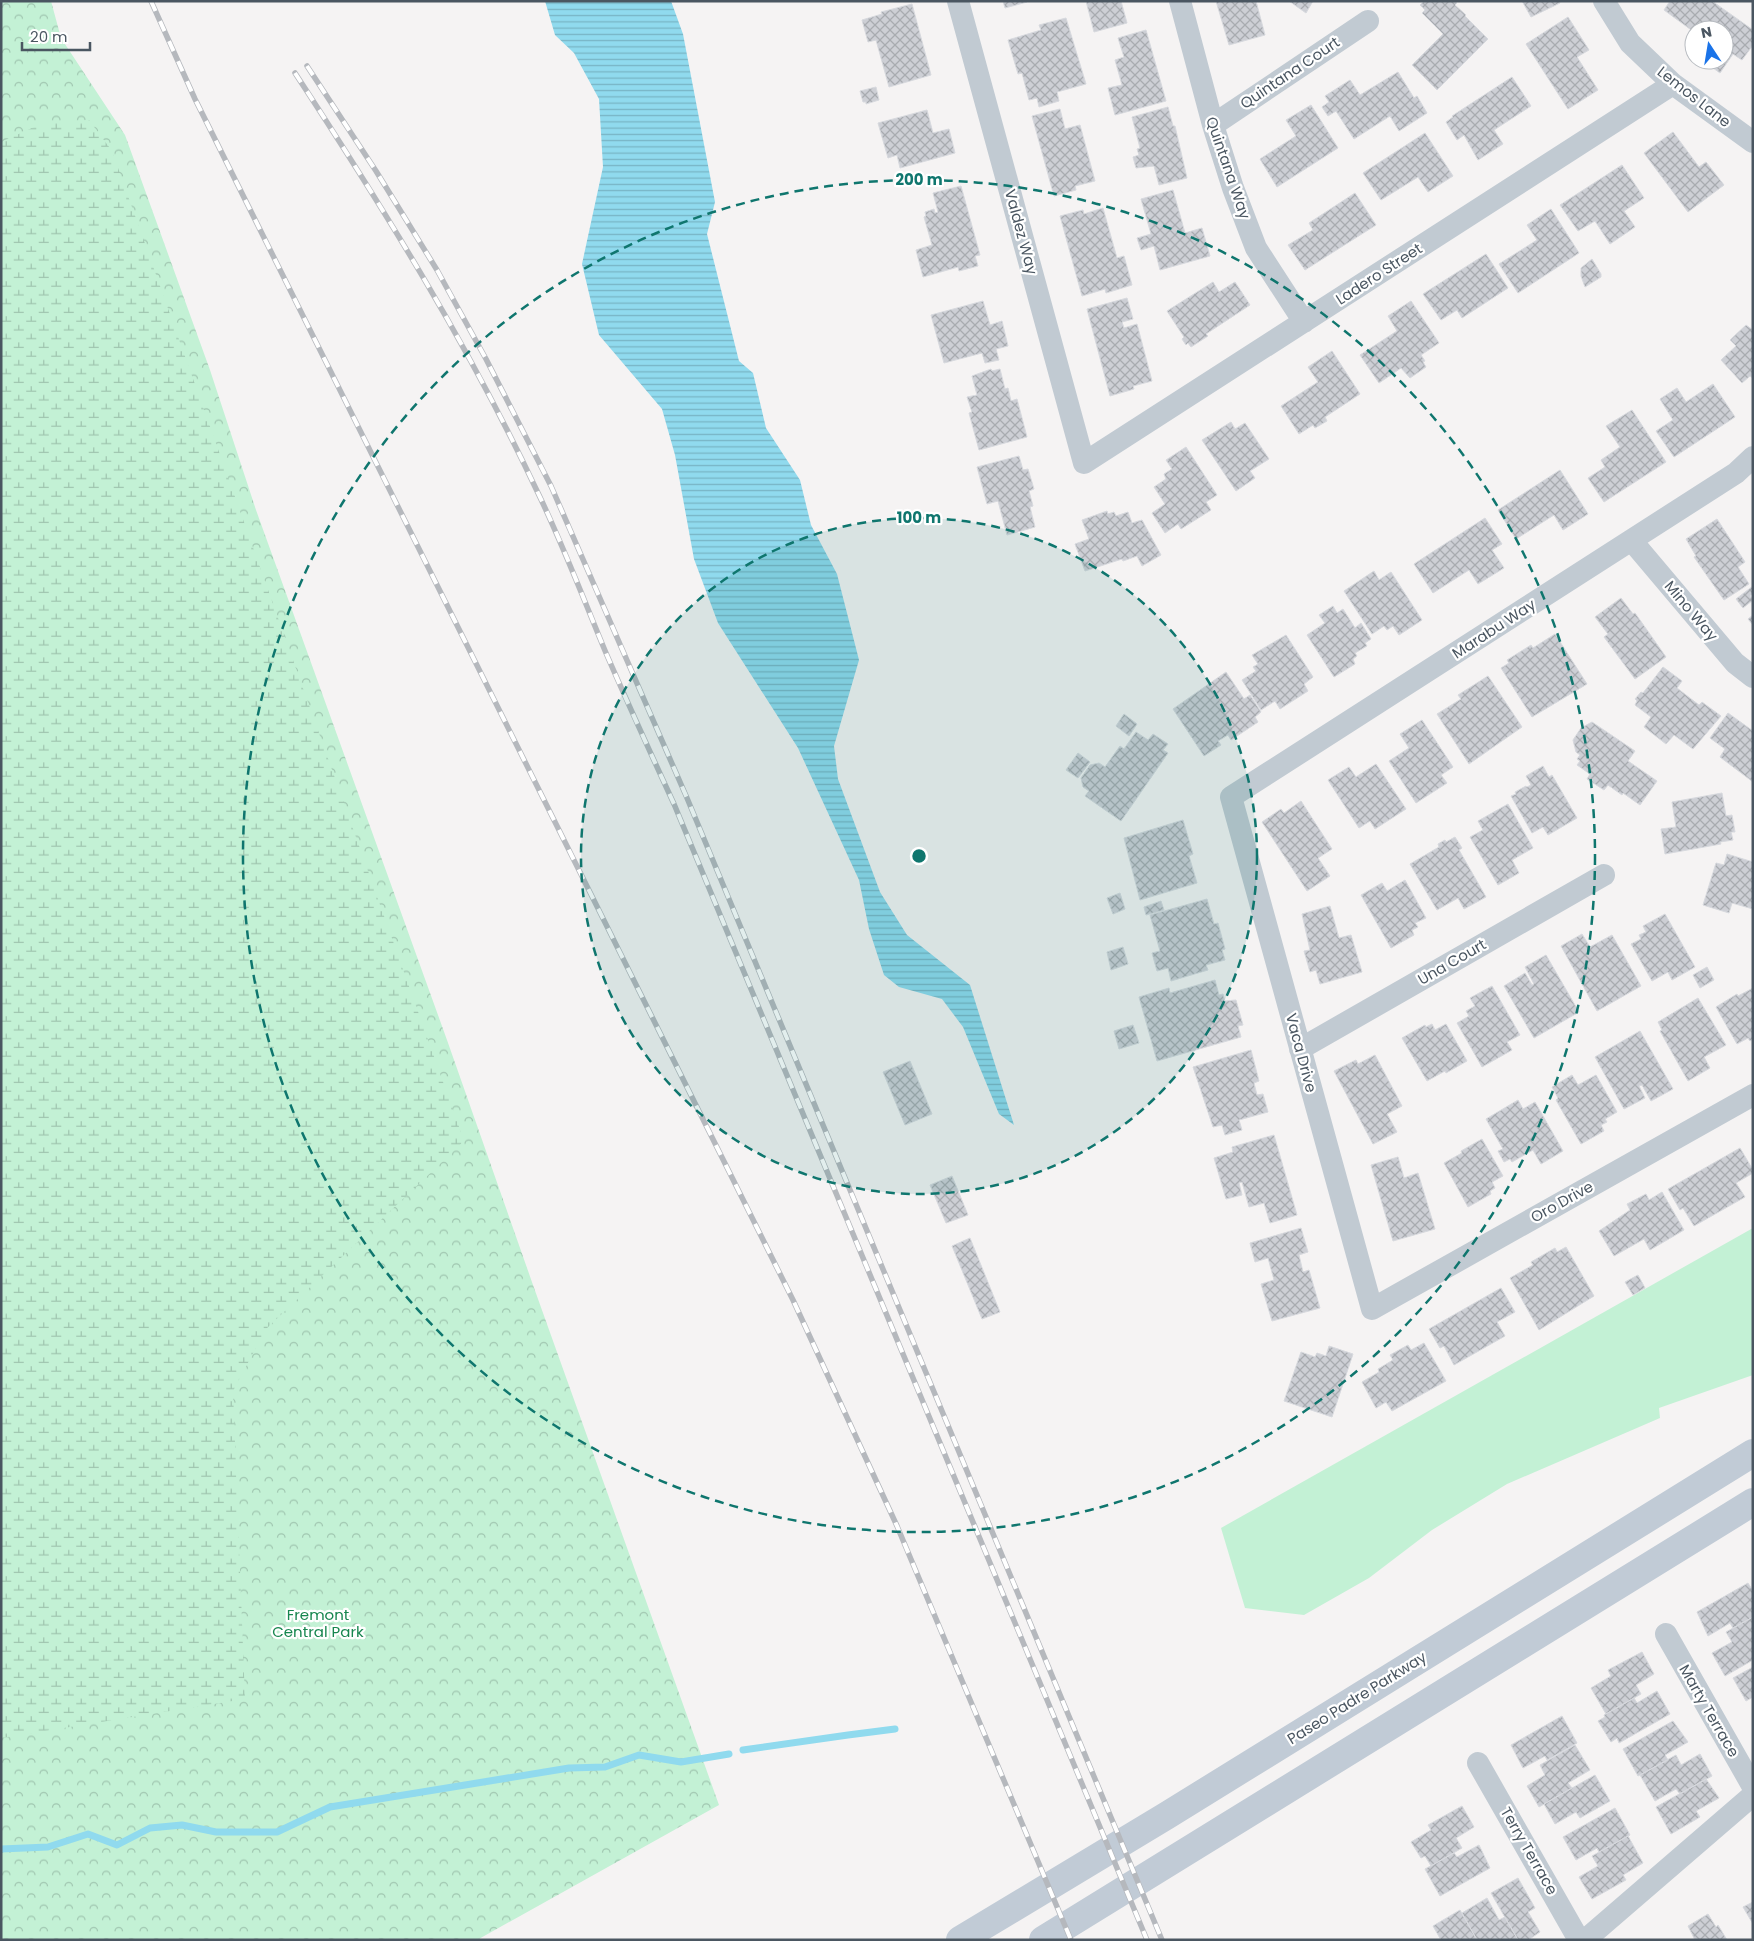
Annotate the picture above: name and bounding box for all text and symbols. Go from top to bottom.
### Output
scale bar [22,20,90,52]
north arrow [1684,20,1734,70]
text: N [1699,21,1714,43]
text: 20 m [30,26,68,47]
street label: Quintana Court [1236,31,1344,114]
street label: Lemos Lane [1653,61,1736,132]
street label: Quintana Way [1201,114,1256,222]
text: 200 m [895,169,943,190]
street label: Valdez Way [1000,187,1043,277]
street label: Ladero Street [1331,238,1426,309]
text: 100 m [897,507,941,528]
street label: Mino Way [1660,576,1723,646]
street label: Marabu Way [1448,593,1540,663]
centre of rings [910,847,928,865]
street label: Una Court [1414,934,1490,990]
street label: Vaca Drive [1281,1011,1322,1095]
street label: Oro Drive [1527,1176,1597,1227]
park label: Fremont Central Park [272,1604,364,1642]
street label: Paseo Padre Parkway [1283,1646,1431,1749]
street label: Marty Terrace [1674,1661,1744,1761]
street label: Terry Terrace [1496,1803,1563,1899]

